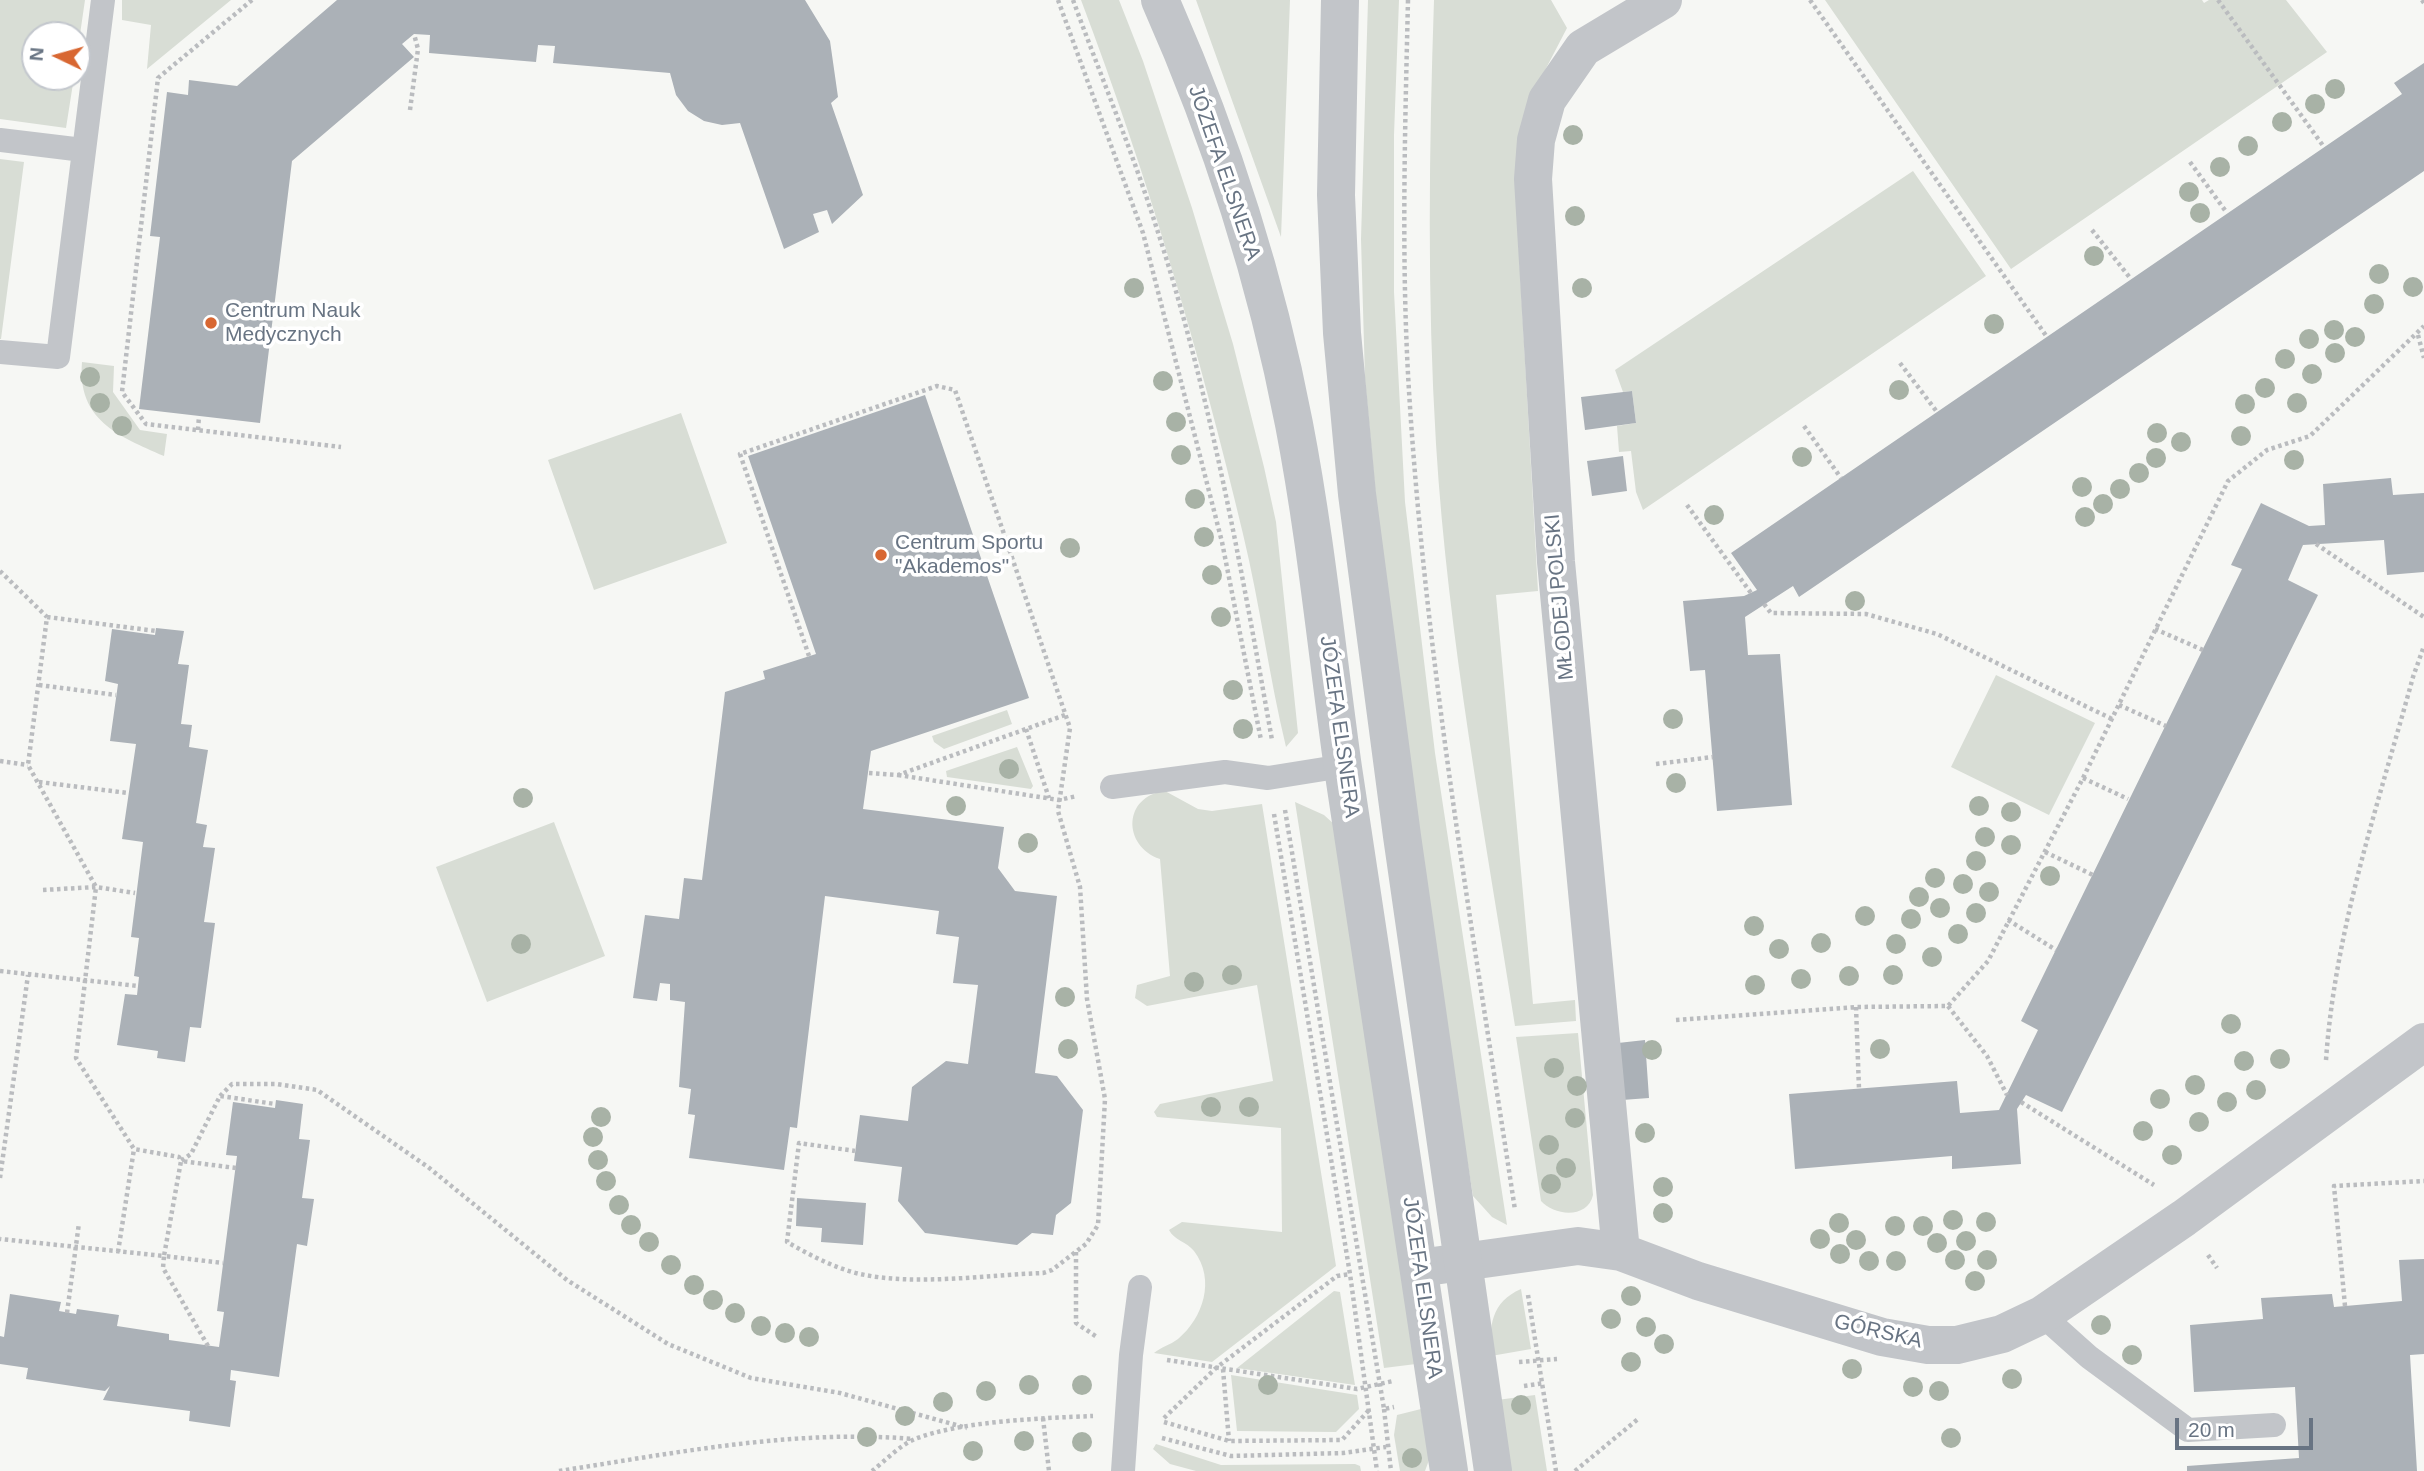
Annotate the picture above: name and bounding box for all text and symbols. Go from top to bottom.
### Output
north arrow [21,21,91,91]
text: N [26,47,48,62]
street label: JÓZEFA ELSNERA [1182,82,1266,264]
place label: Centrum Nauk Medycznych [225,298,360,348]
marker: Centrum Nauk Medycznych [203,315,219,331]
street label: MŁODEJ POLSKI [1540,513,1580,681]
place label: Centrum Sportu "Akademos" [895,530,1043,580]
marker: Centrum Sportu "Akademos" [873,547,889,563]
street label: JÓZEFA ELSNERA [1314,635,1364,819]
street label: JÓZEFA ELSNERA [1397,1196,1447,1380]
street label: GÓRSKA [1831,1310,1925,1354]
scale bar [2179,1404,2317,1448]
text: 20 m [2188,1418,2235,1441]

